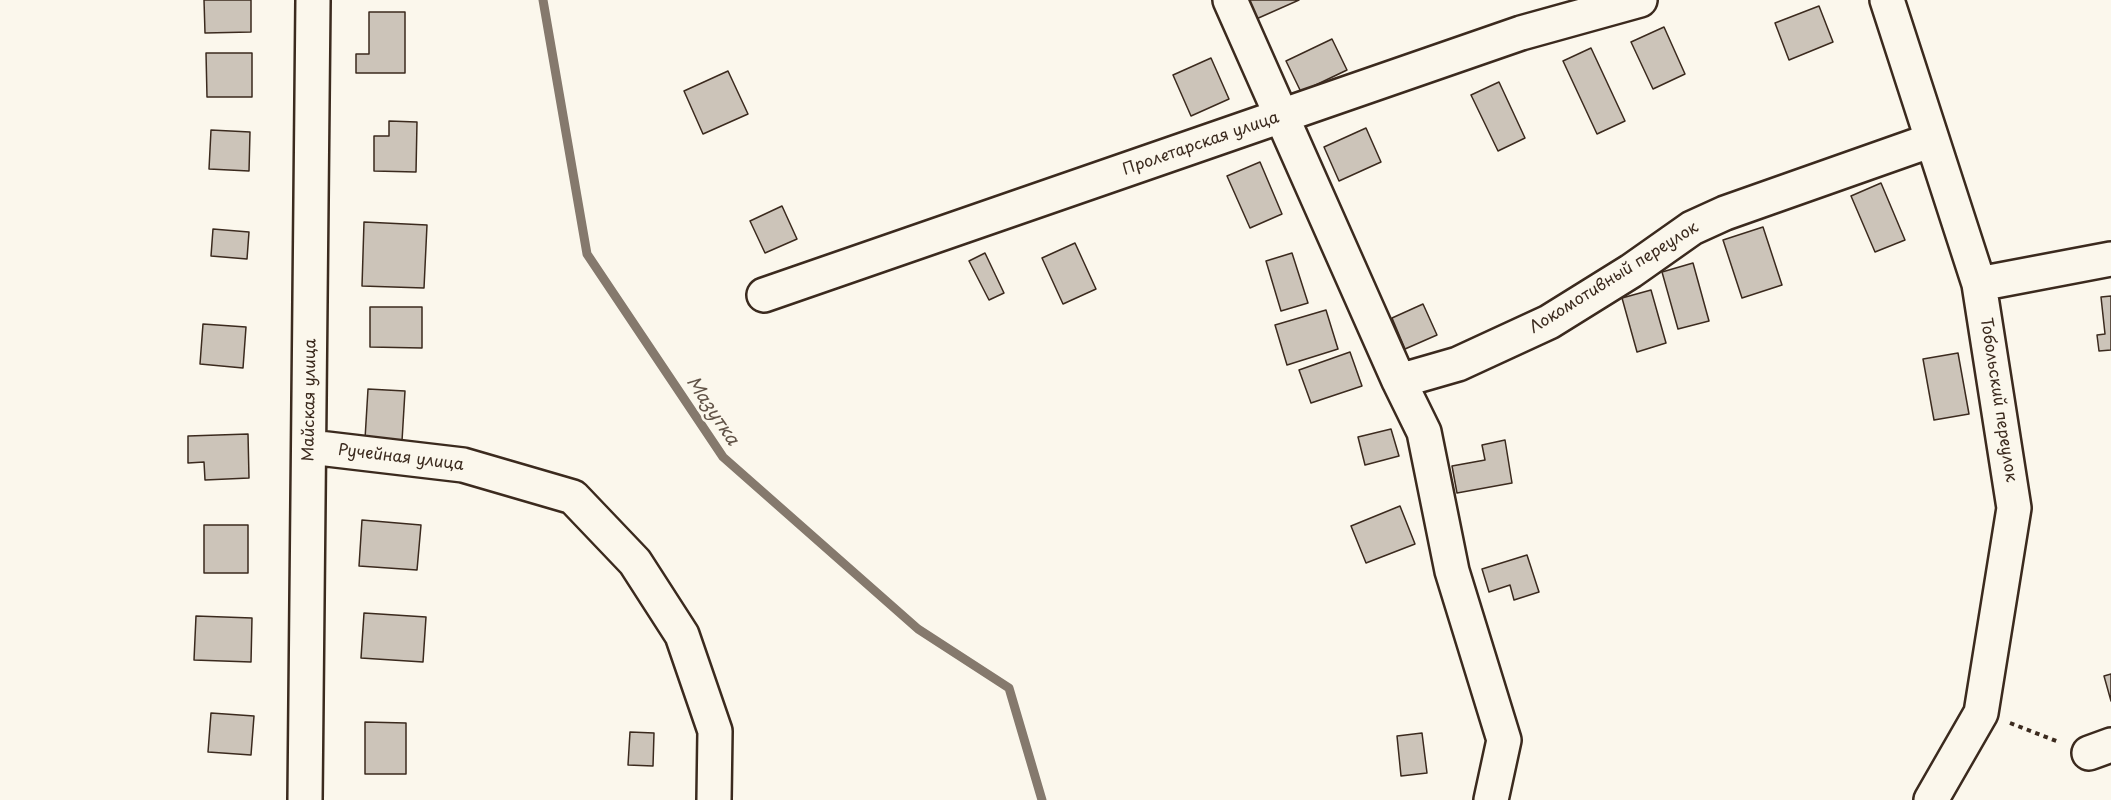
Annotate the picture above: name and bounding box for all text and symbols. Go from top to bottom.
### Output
street label: Пролетарская улица [1120,108,1282,180]
street label: Локомотивный переулок [1526,218,1702,338]
street label: Тобольский переулок [1976,317,2020,483]
street label: Майская улица [299,338,321,462]
water label: Мазутка [681,372,743,450]
street label: Ручейная улица [337,441,465,475]

